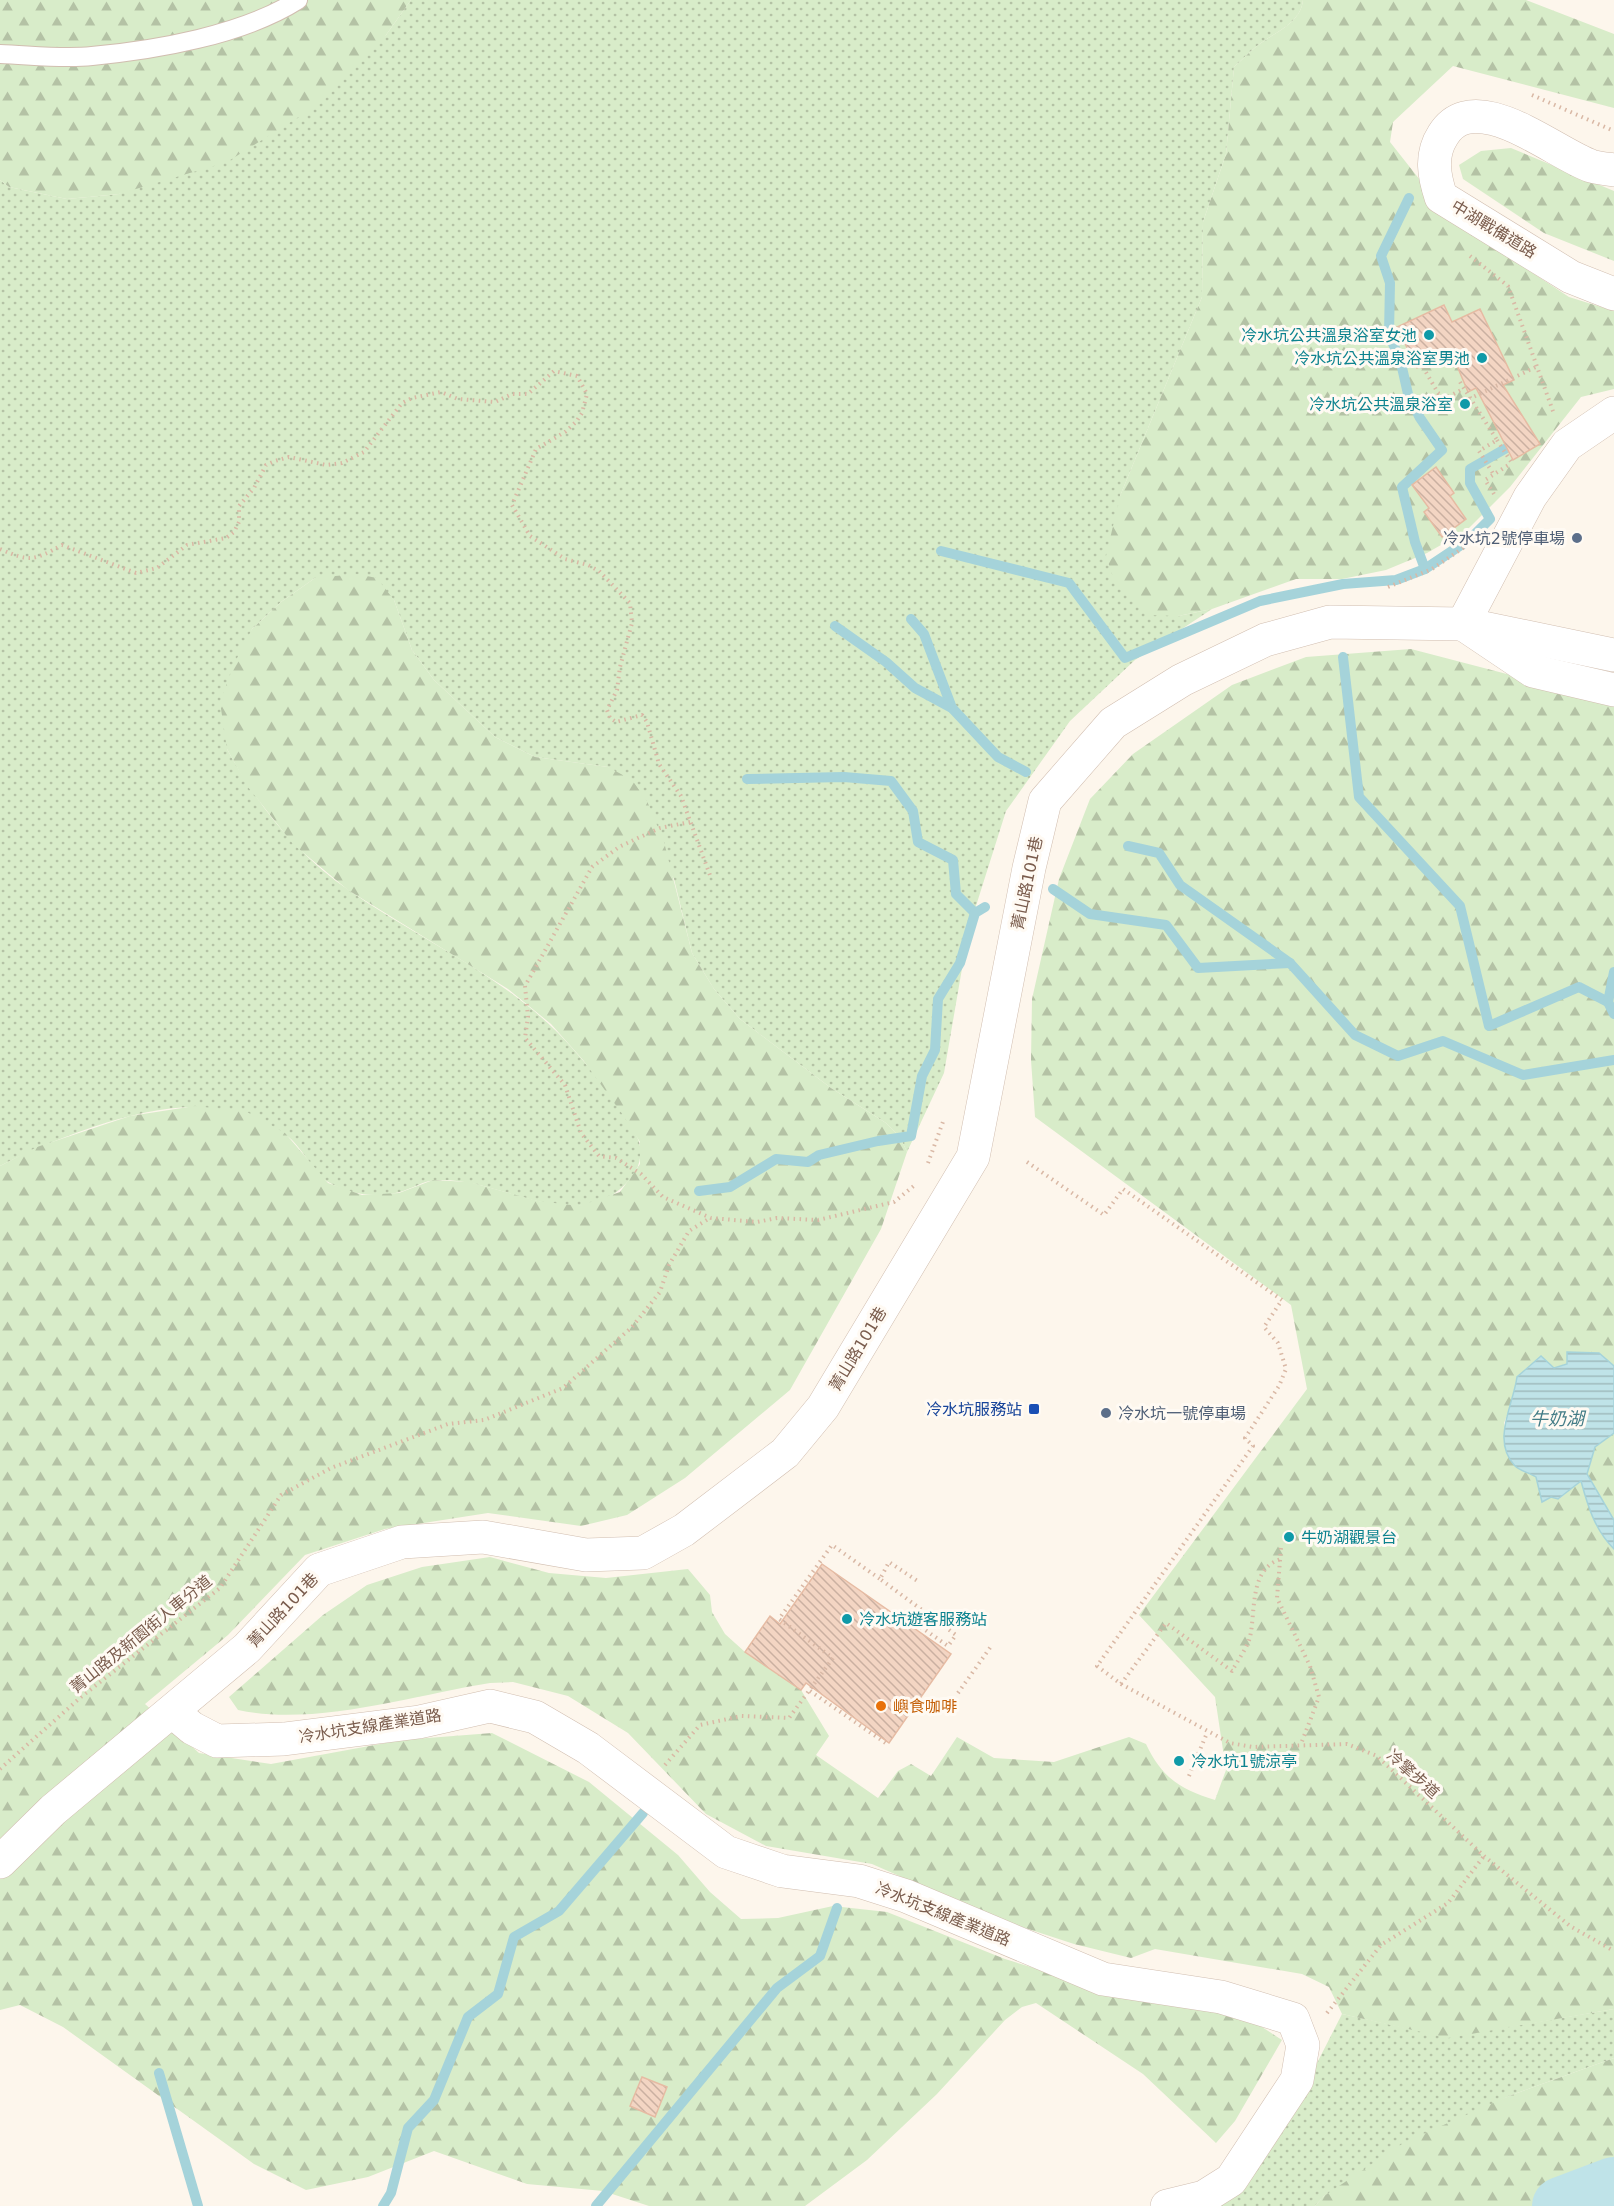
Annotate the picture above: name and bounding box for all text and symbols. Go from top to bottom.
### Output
street label: 中湖戰備道路 [1448,196,1540,262]
place label: 冷水坑公共溫泉浴室女池 [1241,326,1417,345]
marker: 冷水坑公共溫泉浴室女池 [1422,328,1436,342]
place label: 冷水坑公共溫泉浴室男池 [1294,349,1470,368]
marker: 冷水坑公共溫泉浴室男池 [1475,351,1489,365]
place label: 冷水坑公共溫泉浴室 [1309,395,1453,414]
marker: 冷水坑公共溫泉浴室 [1458,397,1472,411]
place label: 冷水坑2號停車場 [1443,529,1565,548]
marker: 冷水坑2號停車場 [1570,531,1584,545]
street label: 菁山路101巷 [1008,835,1046,931]
street label: 菁山路101巷 [826,1304,890,1394]
place label: 冷水坑服務站 [926,1400,1022,1419]
marker: 冷水坑服務站 [1027,1402,1041,1416]
place label: 冷水坑一號停車場 [1118,1404,1246,1423]
marker: 冷水坑一號停車場 [1099,1406,1113,1420]
water label: 牛奶湖 [1530,1408,1587,1429]
place label: 牛奶湖觀景台 [1301,1528,1397,1547]
marker: 牛奶湖觀景台 [1282,1530,1296,1544]
street label: 菁山路101巷 [244,1569,322,1651]
street label: 菁山路及新園街人車分道 [67,1571,215,1697]
place label: 冷水坑遊客服務站 [859,1610,987,1629]
marker: 冷水坑遊客服務站 [840,1612,854,1626]
place label: 嶼食咖啡 [893,1697,957,1716]
marker: 嶼食咖啡 [874,1699,888,1713]
street label: 冷水坑支線產業道路 [297,1705,443,1747]
street label: 冷擎步道 [1383,1746,1443,1802]
place label: 冷水坑1號涼亭 [1191,1752,1297,1771]
marker: 冷水坑1號涼亭 [1172,1754,1186,1768]
street label: 冷水坑支線產業道路 [873,1878,1013,1950]

